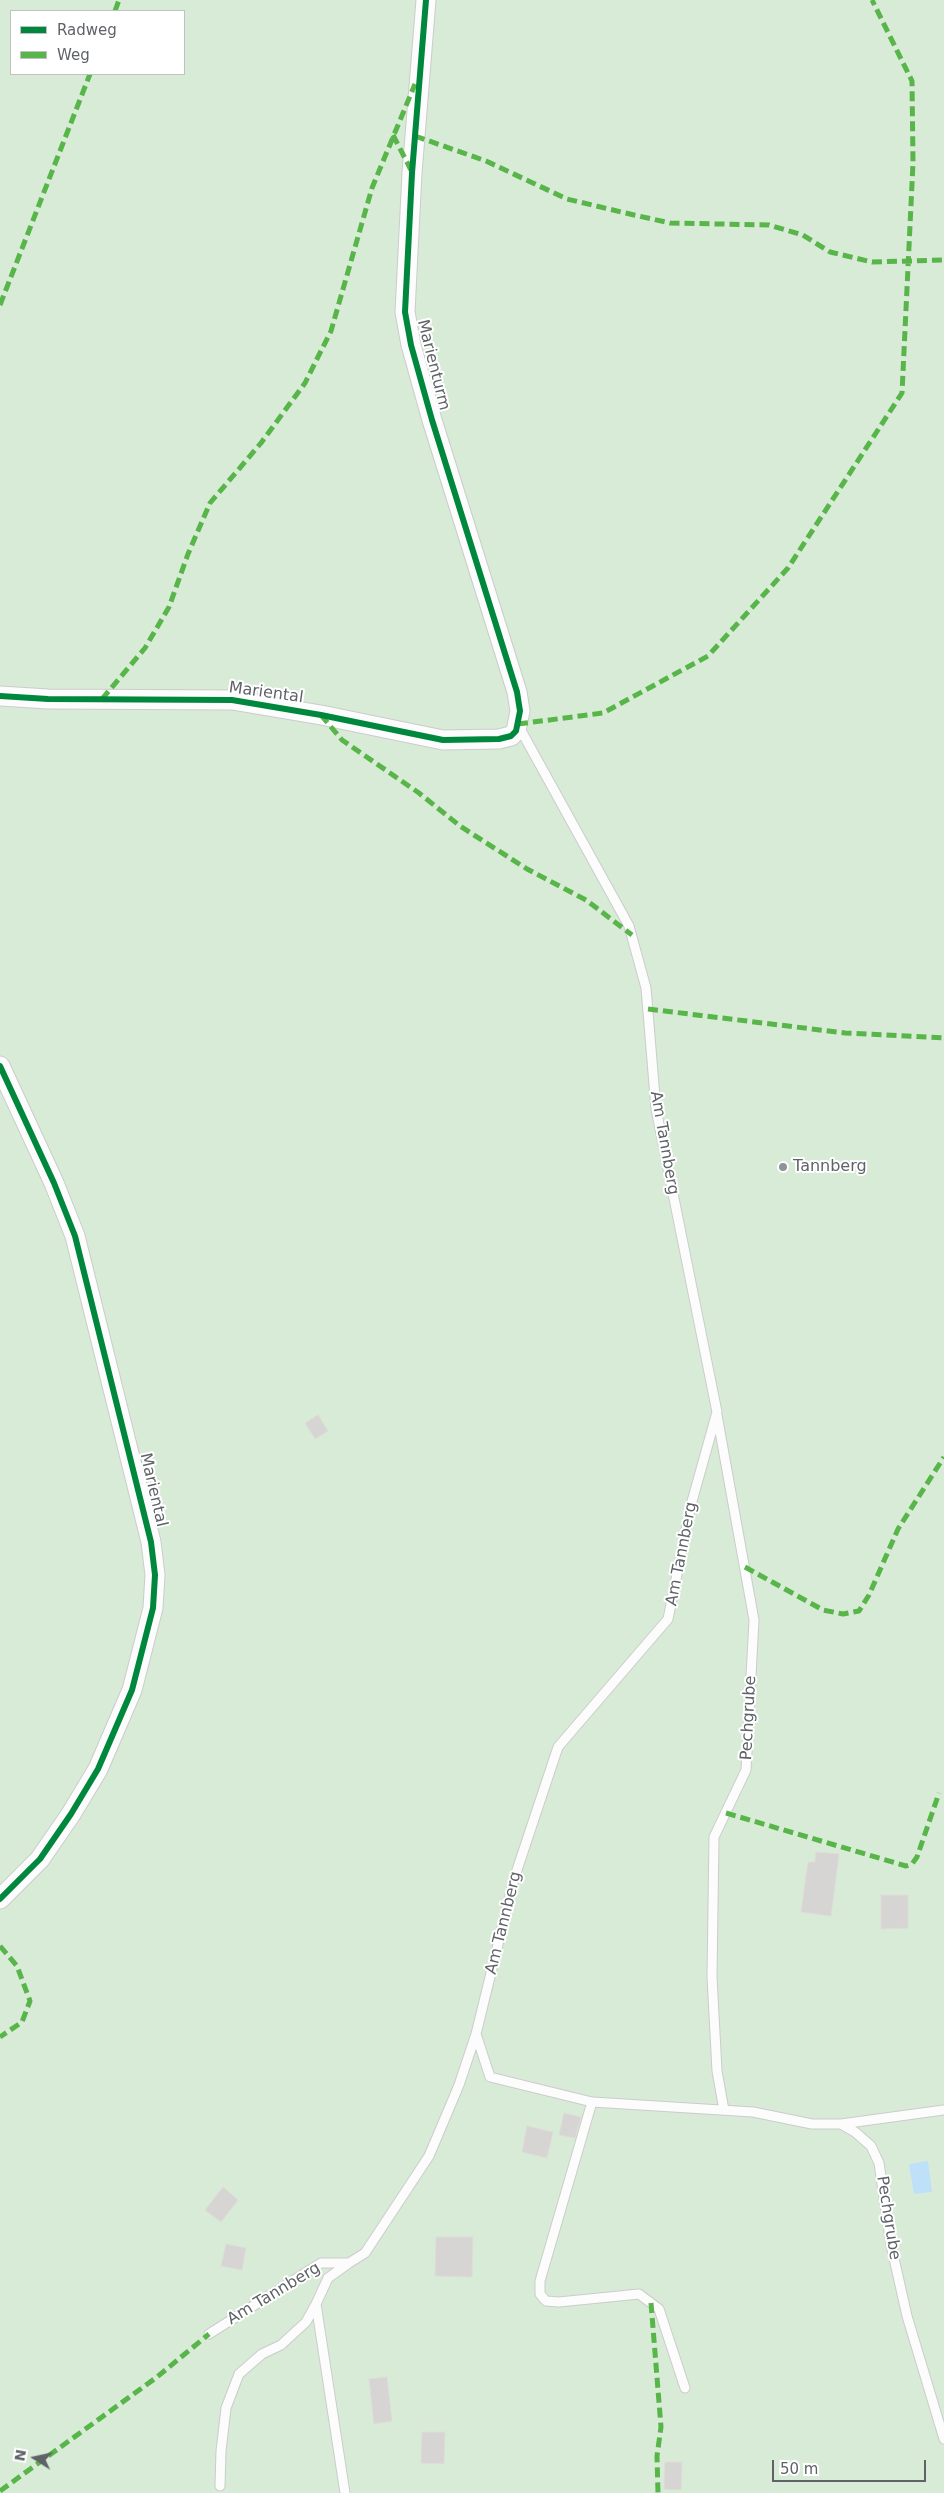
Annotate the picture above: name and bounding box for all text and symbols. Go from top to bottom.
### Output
legend [10,10,185,75]
text: Radweg [57,21,117,39]
text: Weg [57,46,90,64]
street label: Marienturm [412,318,454,412]
street label: Mariental [227,678,305,708]
street label: Am Tannberg [645,1089,683,1197]
place label: Tannberg [793,1157,867,1177]
marker: Tannberg [777,1161,789,1173]
street label: Mariental [135,1451,171,1529]
street label: Am Tannberg [663,1500,701,1608]
street label: Pechgrube [737,1675,761,1761]
street label: Am Tannberg [482,1870,526,1976]
street label: Pechgrube [872,2175,904,2261]
street label: Am Tannberg [224,2259,324,2329]
north arrow [10,2433,60,2483]
text: N [11,2448,29,2463]
scale bar [774,2450,928,2482]
text: 50 m [780,2460,818,2478]

